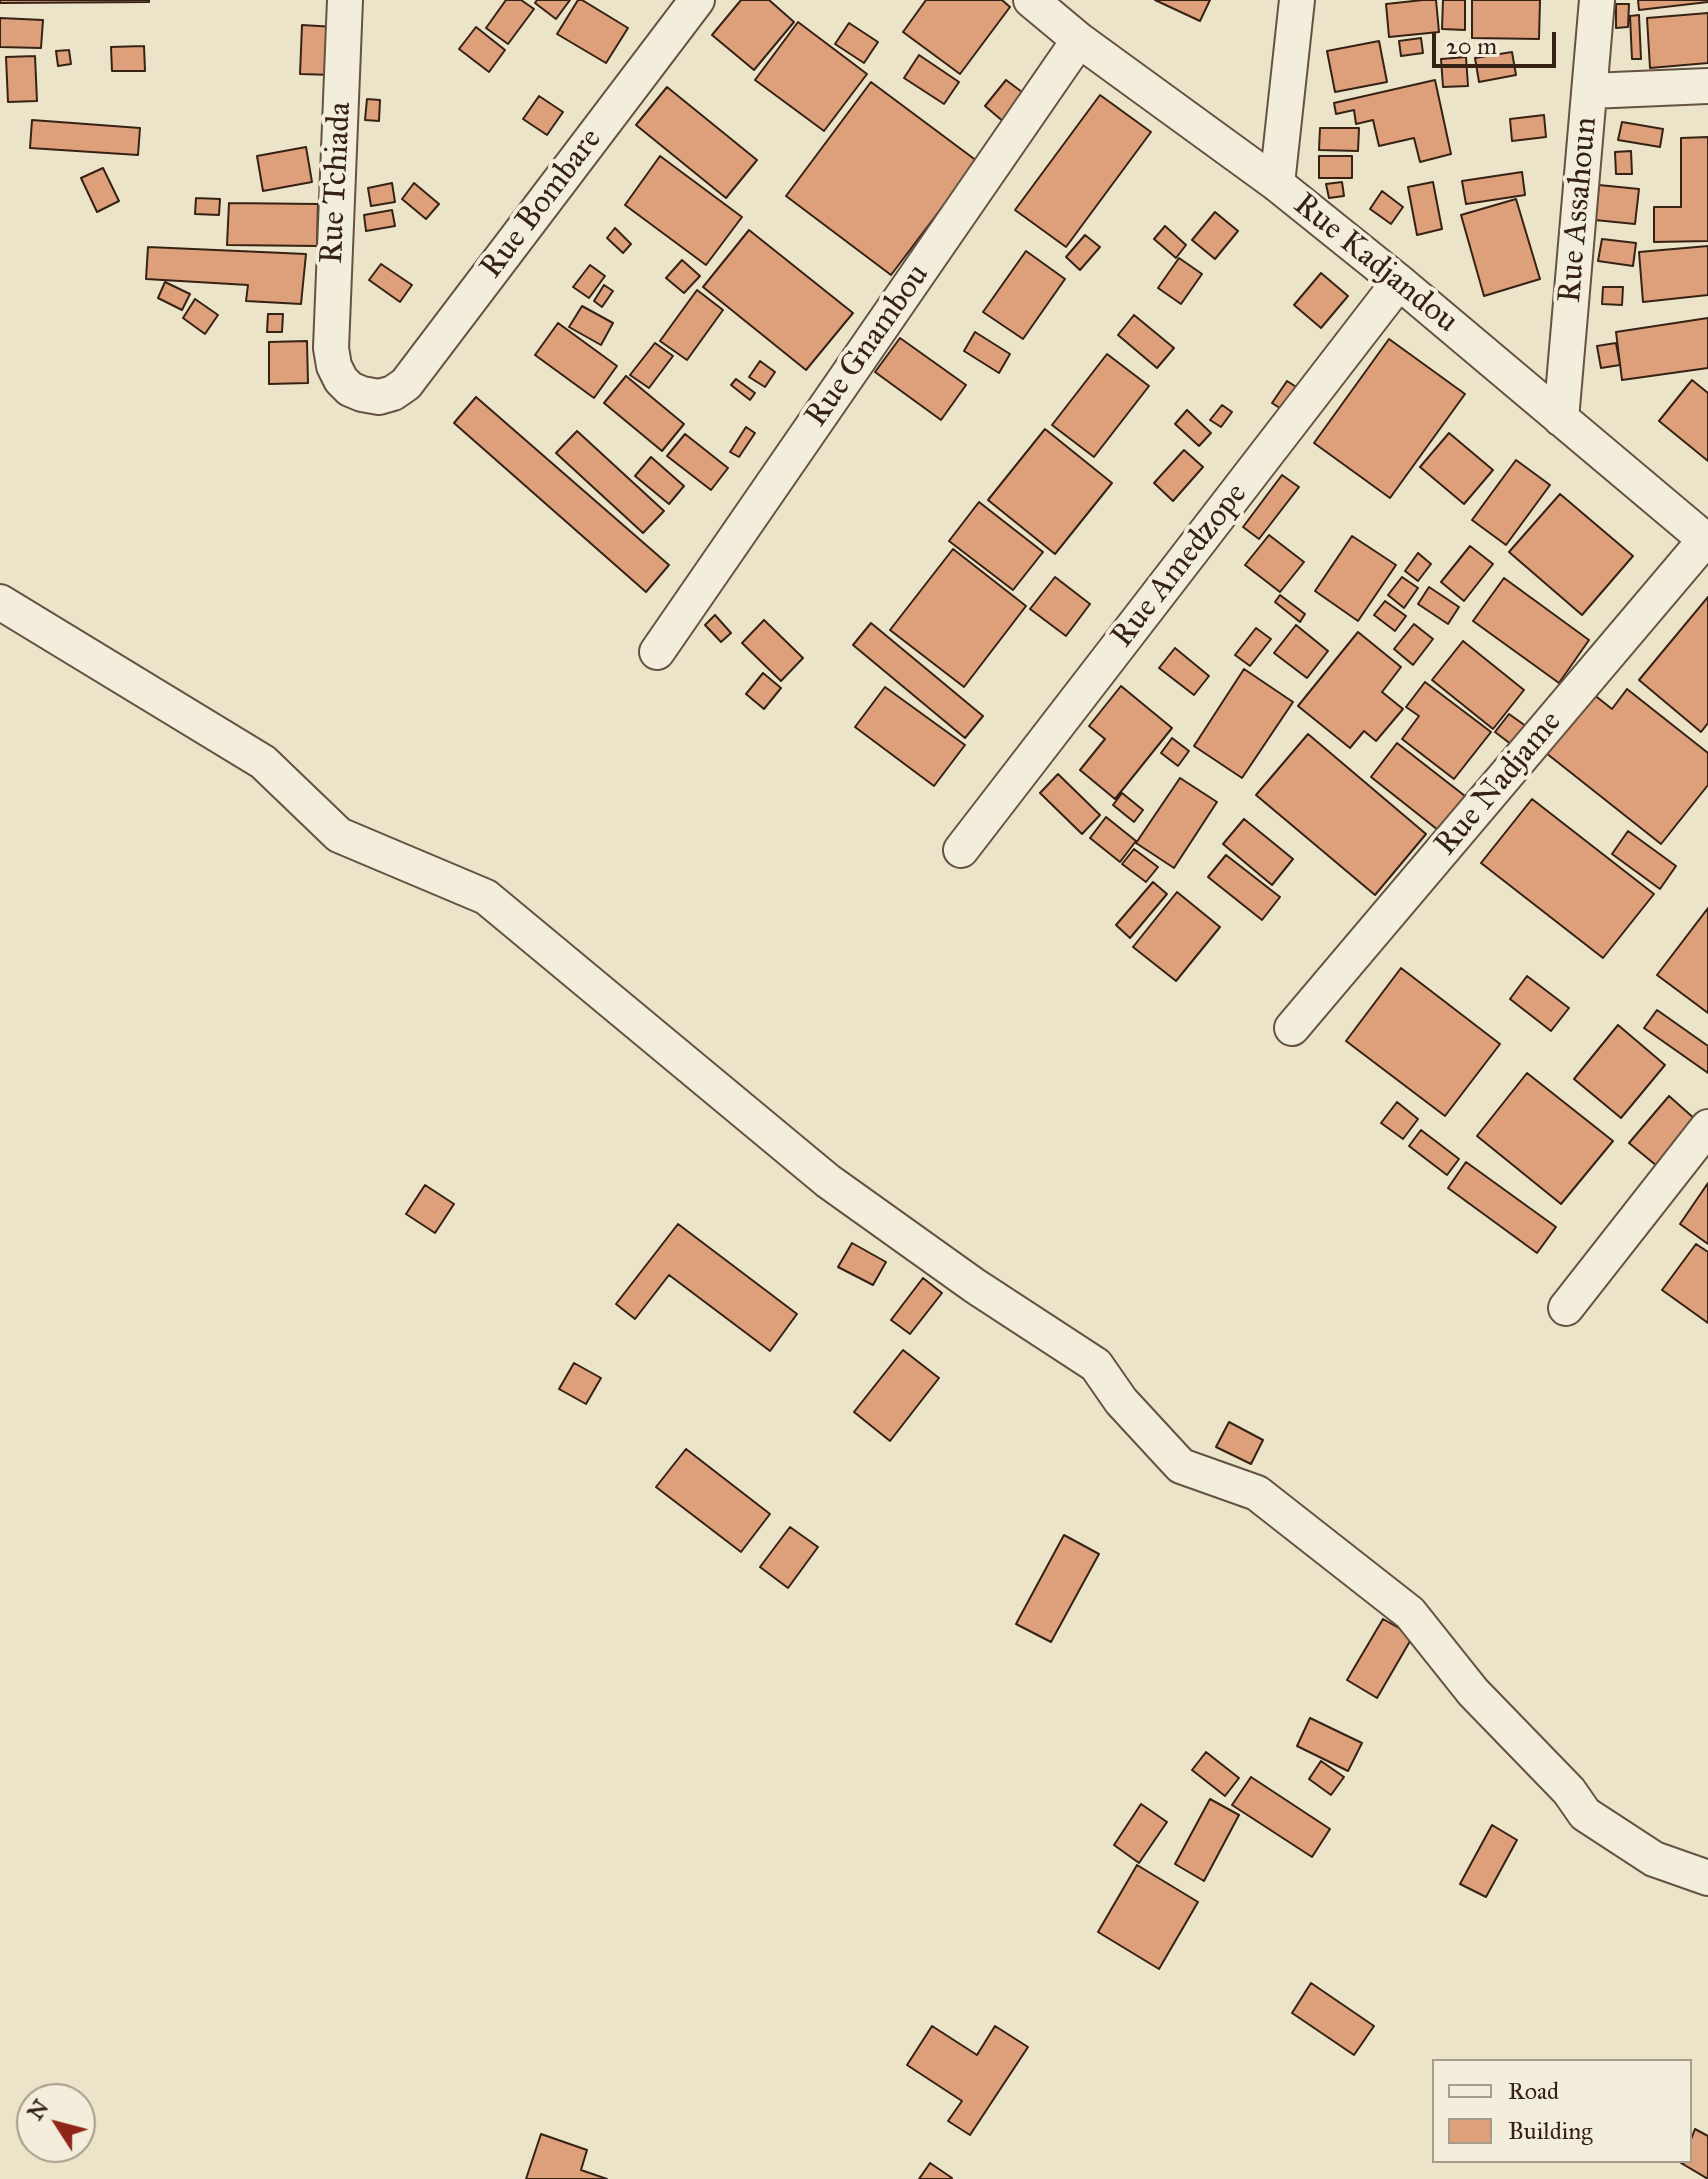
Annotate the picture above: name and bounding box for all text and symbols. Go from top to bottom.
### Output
scale bar [1436,16,1560,66]
text: 20 m [1446,31,1497,61]
street label: Rue Tchiada [314,101,360,265]
street label: Rue Assahoun [1552,116,1606,304]
street label: Rue Bombare [473,121,611,287]
street label: Rue Kadjandou [1285,186,1465,342]
street label: Rue Gnambou [798,257,938,435]
street label: Rue Amedzope [1104,476,1256,656]
street label: Rue Nadjame [1427,704,1571,864]
legend [1432,2059,1692,2163]
text: Road [1508,2076,1559,2106]
north arrow [16,2083,96,2163]
text: N [21,2094,54,2125]
text: Building [1508,2116,1593,2146]

